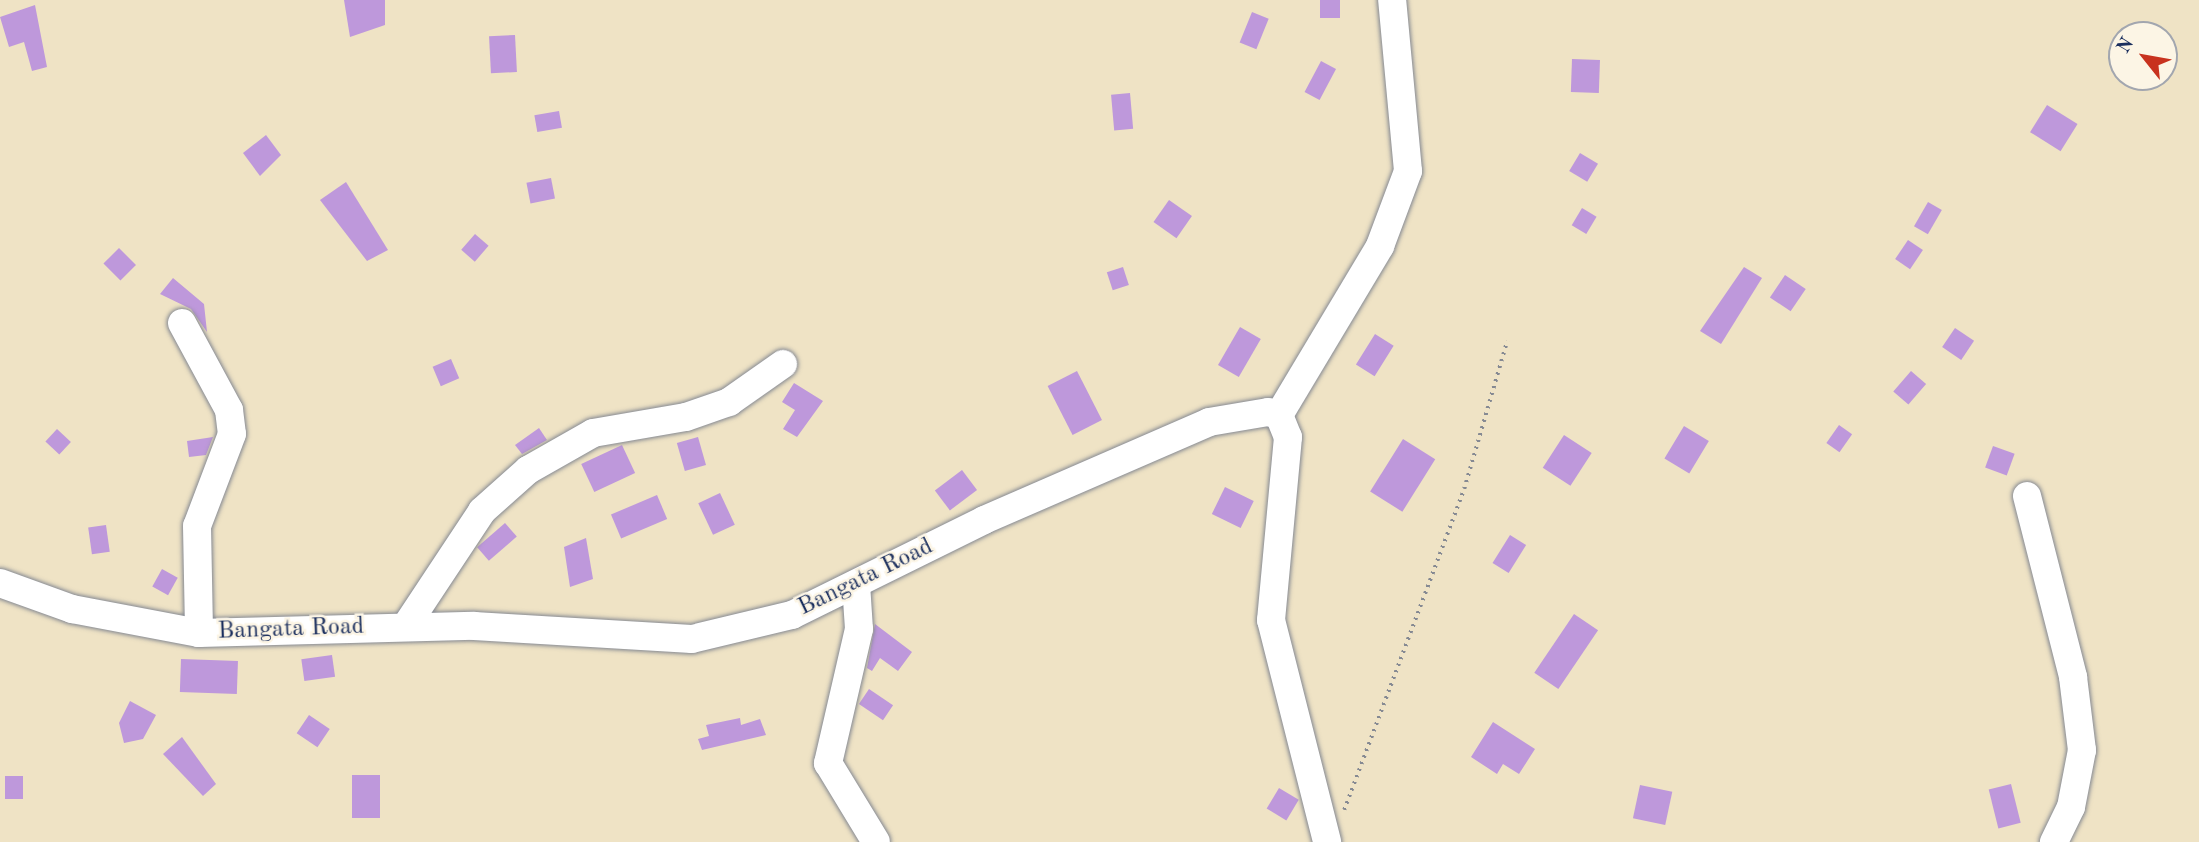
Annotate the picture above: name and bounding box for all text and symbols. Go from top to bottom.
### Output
north arrow [2108,21,2178,91]
text: N [2114,35,2138,57]
street label: Bangata Road [794,533,938,623]
street label: Bangata Road [217,613,365,647]

